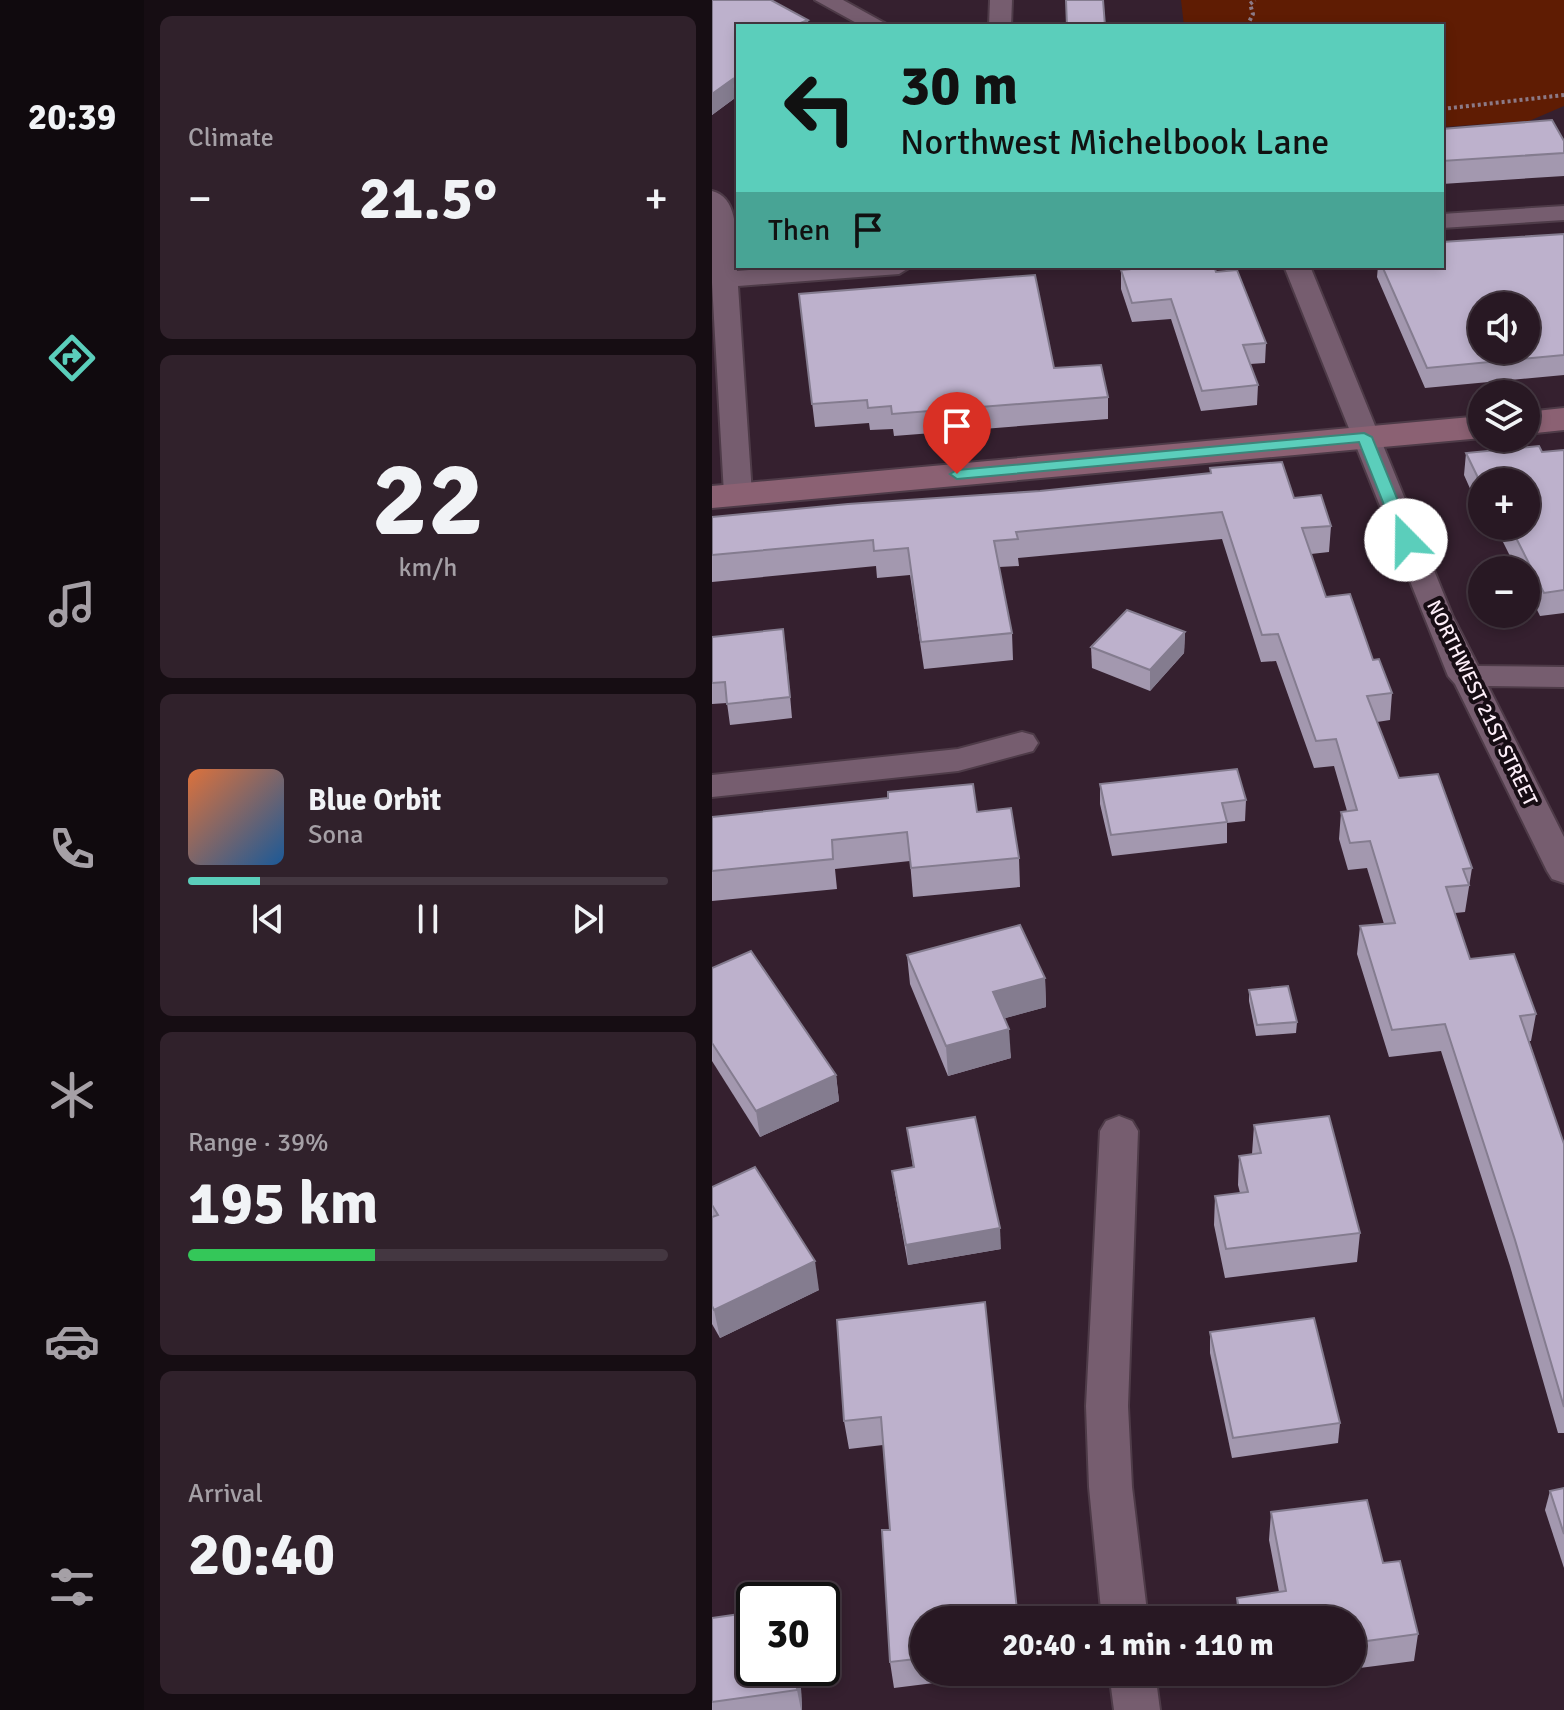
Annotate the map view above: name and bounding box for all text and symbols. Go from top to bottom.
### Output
text: 30 m [900,51,1018,120]
icon: left [768,56,872,160]
text: 20:39 [28,95,116,140]
text: Northwest Michelbook Lane [900,120,1329,165]
text: Climate [188,122,274,154]
text: 21.5° [359,162,497,236]
text: − [188,172,212,226]
text: + [644,172,668,226]
icon: arrive [846,208,890,252]
text: Then [768,212,830,249]
map controls [1468,292,1540,628]
button: sound [1468,292,1540,364]
icon: directions [44,330,100,386]
button: layers [1468,380,1540,452]
pin [923,392,991,474]
icon: arrive [935,404,979,448]
text: 22 [372,436,484,564]
button: + [1468,468,1540,540]
position arrow [1364,498,1448,582]
text: km/h [399,552,457,584]
button: − [1468,556,1540,628]
icon: music [44,576,100,632]
street label: NORTHWEST 21ST STREET [1421,596,1543,810]
text: Blue Orbit [308,782,441,819]
text: Sona [308,819,363,851]
icon: phone [44,821,100,877]
icon: previous [246,897,290,941]
icon: pause [406,897,450,941]
icon: next [566,897,610,941]
icon: climate [44,1067,100,1123]
text: Range · 39% [188,1127,329,1159]
text: 195 km [188,1167,378,1241]
icon: car [44,1313,100,1369]
text: Arrival [188,1478,263,1510]
text: 20:40 [188,1518,335,1592]
icon: filters [44,1559,100,1615]
speed limit sign: 30 [736,1582,840,1686]
text: 20:40 · 1 min · 110 m [1002,1627,1274,1664]

